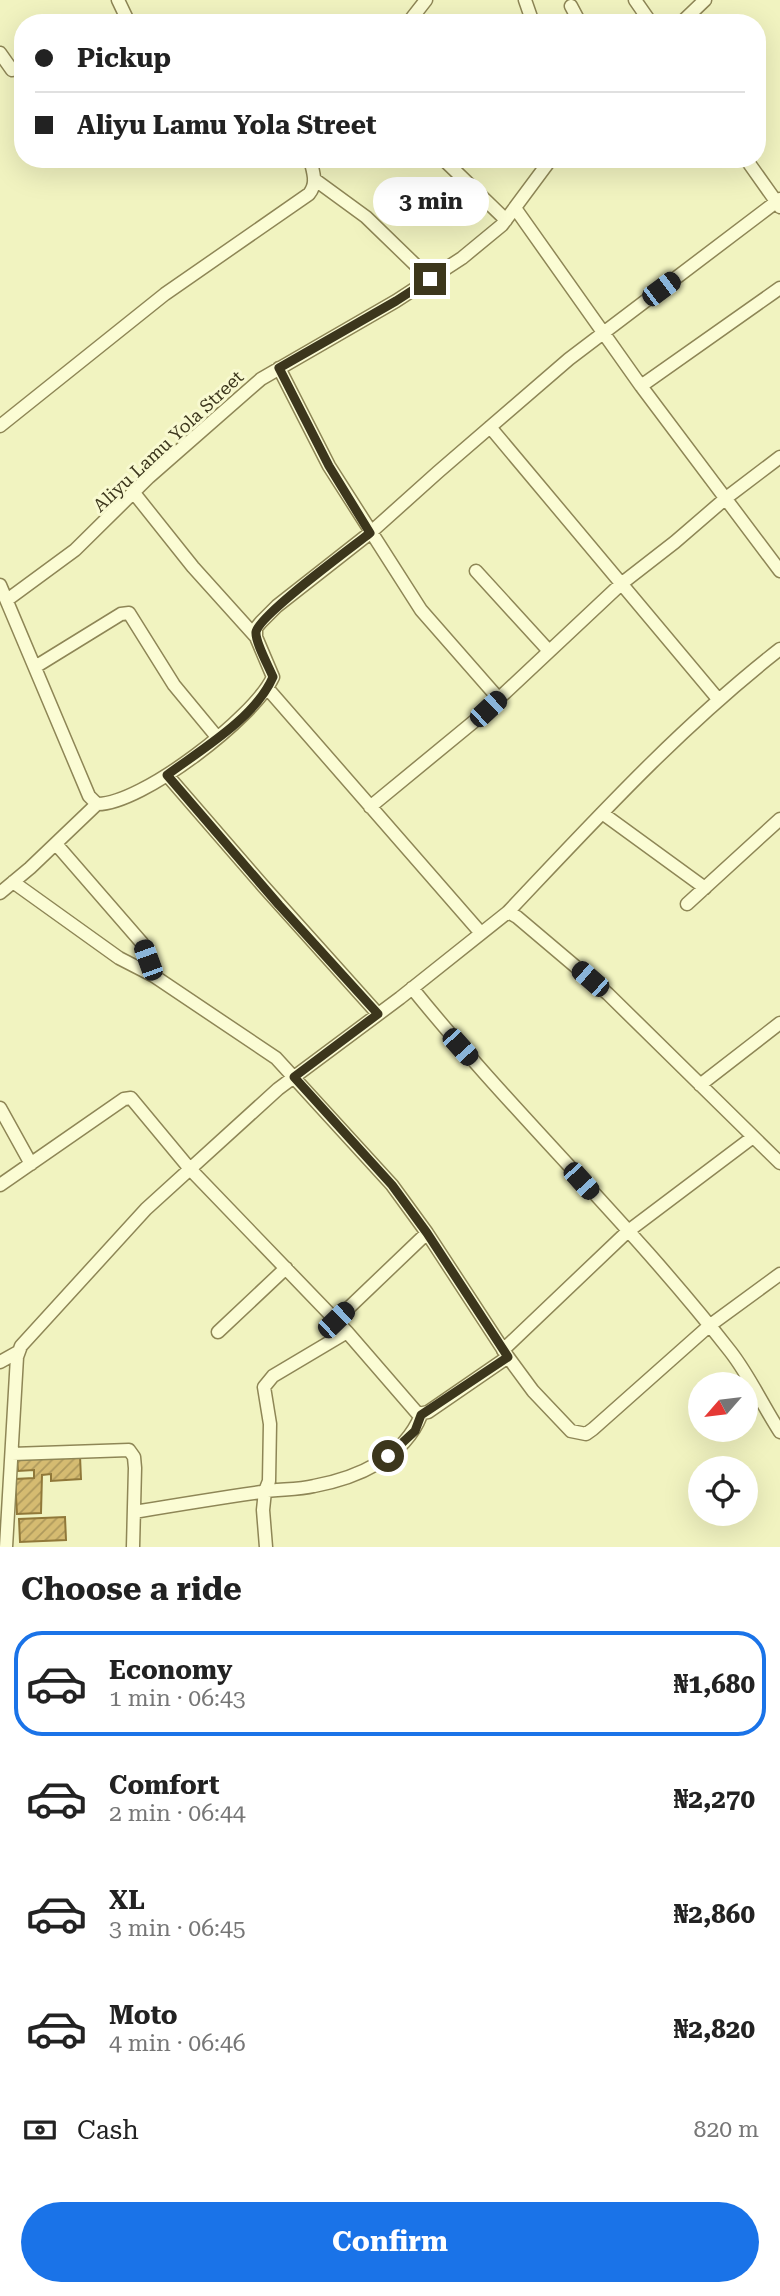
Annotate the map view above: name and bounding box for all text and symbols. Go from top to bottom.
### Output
text: Pickup [77,43,171,73]
text: Aliyu Lamu Yola Street [77,110,377,140]
callout: 3 min [372,177,488,226]
text: 3 min [399,188,463,215]
route end [414,263,446,295]
car [638,268,685,310]
street label: Aliyu Lamu Yola Street [89,366,248,516]
car [466,687,511,731]
car [131,937,166,983]
car [568,957,613,1001]
car [439,1024,482,1070]
car [560,1158,603,1204]
car [314,1298,359,1342]
north arrow [688,1372,758,1442]
map controls [688,1372,758,1526]
route start [372,1440,404,1472]
button: locate [688,1456,758,1526]
text: Choose a ride [21,1570,242,1608]
icon: car [25,1652,88,1715]
text: Economy [109,1655,232,1685]
text: ₦1,680 [674,1669,755,1699]
text: 1 min · 06:43 [109,1685,246,1712]
icon: car [25,1767,88,1830]
text: Comfort [109,1770,219,1800]
text: ₦2,270 [674,1784,755,1814]
text: 2 min · 06:44 [109,1800,246,1827]
icon: car [25,1882,88,1945]
text: XL [109,1885,145,1915]
text: ₦2,860 [674,1899,755,1929]
text: 3 min · 06:45 [109,1915,246,1942]
icon: car [25,1997,88,2060]
text: Moto [109,2000,178,2030]
text: ₦2,820 [674,2014,755,2044]
text: 4 min · 06:46 [109,2030,246,2057]
icon: cash [21,2111,59,2149]
text: Cash [77,2115,139,2145]
text: 820 m [694,2116,759,2143]
button: Confirm [21,2202,759,2282]

